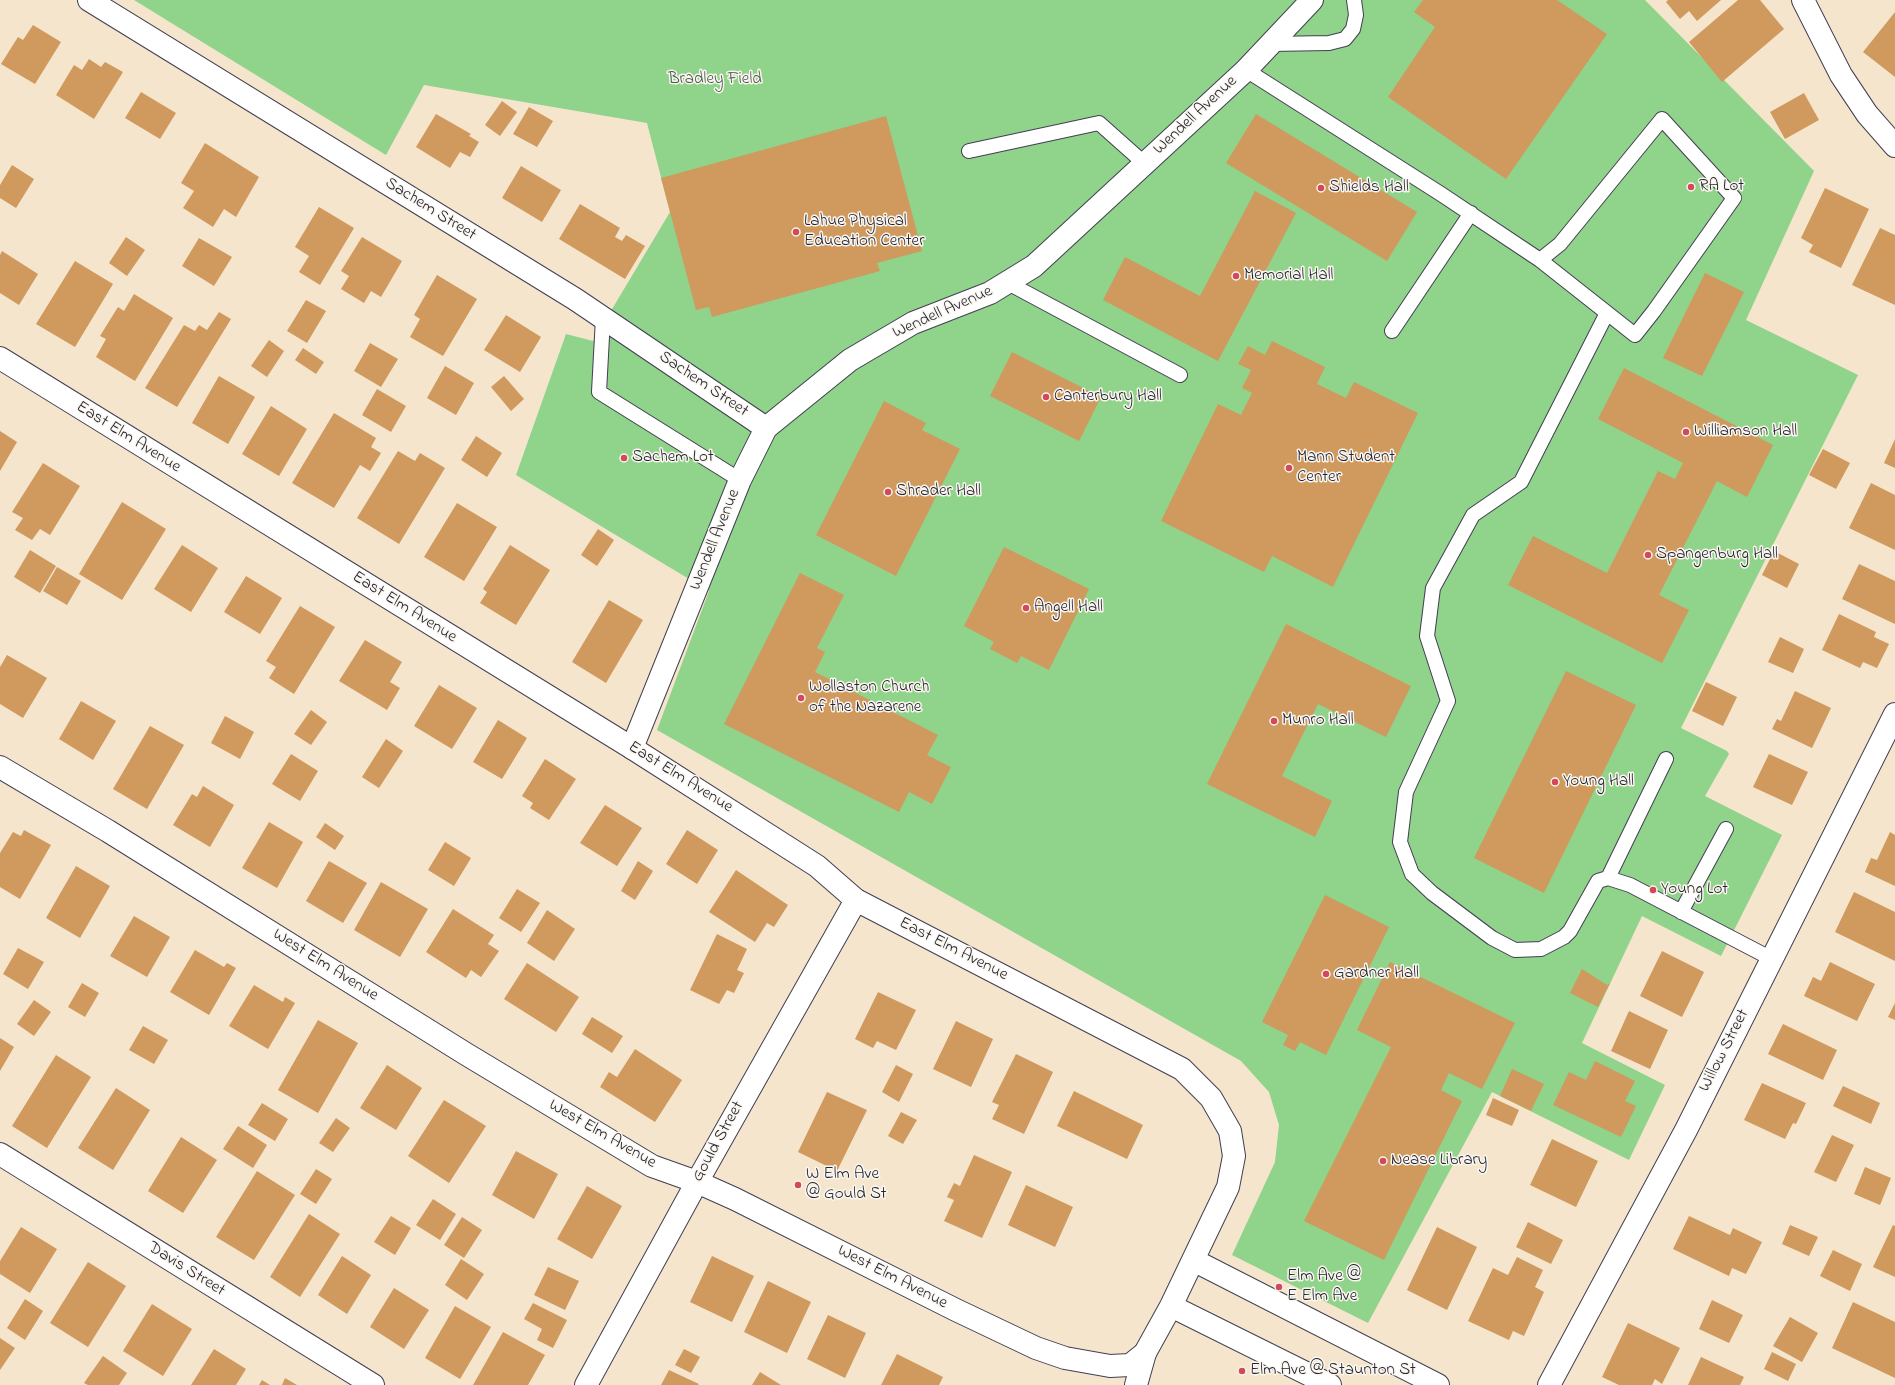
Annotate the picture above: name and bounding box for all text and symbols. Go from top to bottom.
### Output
park label: Bradley Field [668,70,762,90]
street label: Wendell Avenue [1150,72,1242,160]
street label: Sachem Street [381,174,479,246]
place label: RA Lot [1699,177,1744,197]
place label: Shields Hall [1329,178,1409,198]
marker: RA Lot [1686,182,1696,192]
marker: Shields Hall [1316,183,1326,193]
place label: Lahue Physical Education Center [804,212,924,252]
marker: Lahue Physical Education Center [791,227,801,237]
place label: Memorial Hall [1244,266,1333,286]
marker: Memorial Hall [1231,271,1241,281]
street label: Wendell Avenue [890,282,996,344]
street label: Sachem Street [654,348,752,422]
place label: Canterbury Hall [1054,387,1162,407]
marker: Canterbury Hall [1041,392,1051,402]
street label: East Elm Avenue [72,398,184,478]
place label: Williamson Hall [1694,422,1797,442]
marker: Williamson Hall [1681,427,1691,437]
place label: Sachem Lot [632,448,714,468]
place label: Mann Student Center [1297,448,1395,488]
marker: Sachem Lot [619,453,629,463]
marker: Mann Student Center [1284,463,1294,473]
place label: Shrader Hall [896,482,981,502]
street label: Wendell Avenue [686,487,746,593]
marker: Shrader Hall [883,487,893,497]
place label: Spangenburg Hall [1656,545,1778,565]
marker: Spangenburg Hall [1643,550,1653,560]
street label: East Elm Avenue [348,568,460,648]
place label: Angell Hall [1034,598,1103,618]
marker: Angell Hall [1021,603,1031,613]
place label: Wollaston Church of the Nazarene [809,678,929,718]
marker: Wollaston Church of the Nazarene [796,693,806,703]
place label: Munro Hall [1282,711,1354,731]
marker: Munro Hall [1269,716,1279,726]
street label: East Elm Avenue [624,738,736,818]
place label: Young Hall [1563,772,1634,792]
marker: Young Hall [1550,777,1560,787]
place label: Young Lot [1661,880,1728,900]
marker: Young Lot [1648,885,1658,895]
street label: East Elm Avenue [895,914,1011,986]
street label: West Elm Avenue [268,925,382,1007]
place label: Gardner Hall [1334,964,1419,984]
marker: Gardner Hall [1321,969,1331,979]
street label: Willow Street [1696,1006,1754,1096]
street label: West Elm Avenue [545,1096,659,1174]
street label: Gould Street [689,1098,749,1186]
place label: Nease Library [1391,1151,1487,1171]
marker: Nease Library [1378,1156,1388,1166]
place label: W Elm Ave @ Gould St [806,1165,887,1205]
marker: W Elm Ave @ Gould St [793,1180,803,1190]
street label: Davis Street [144,1238,228,1302]
street label: West Elm Avenue [834,1241,950,1315]
place label: Elm Ave @ E Elm Ave [1287,1267,1361,1307]
marker: Elm Ave @ E Elm Ave [1274,1282,1284,1292]
place label: Elm Ave @ Staunton St [1250,1361,1416,1381]
marker: Elm Ave @ Staunton St [1237,1366,1247,1376]

